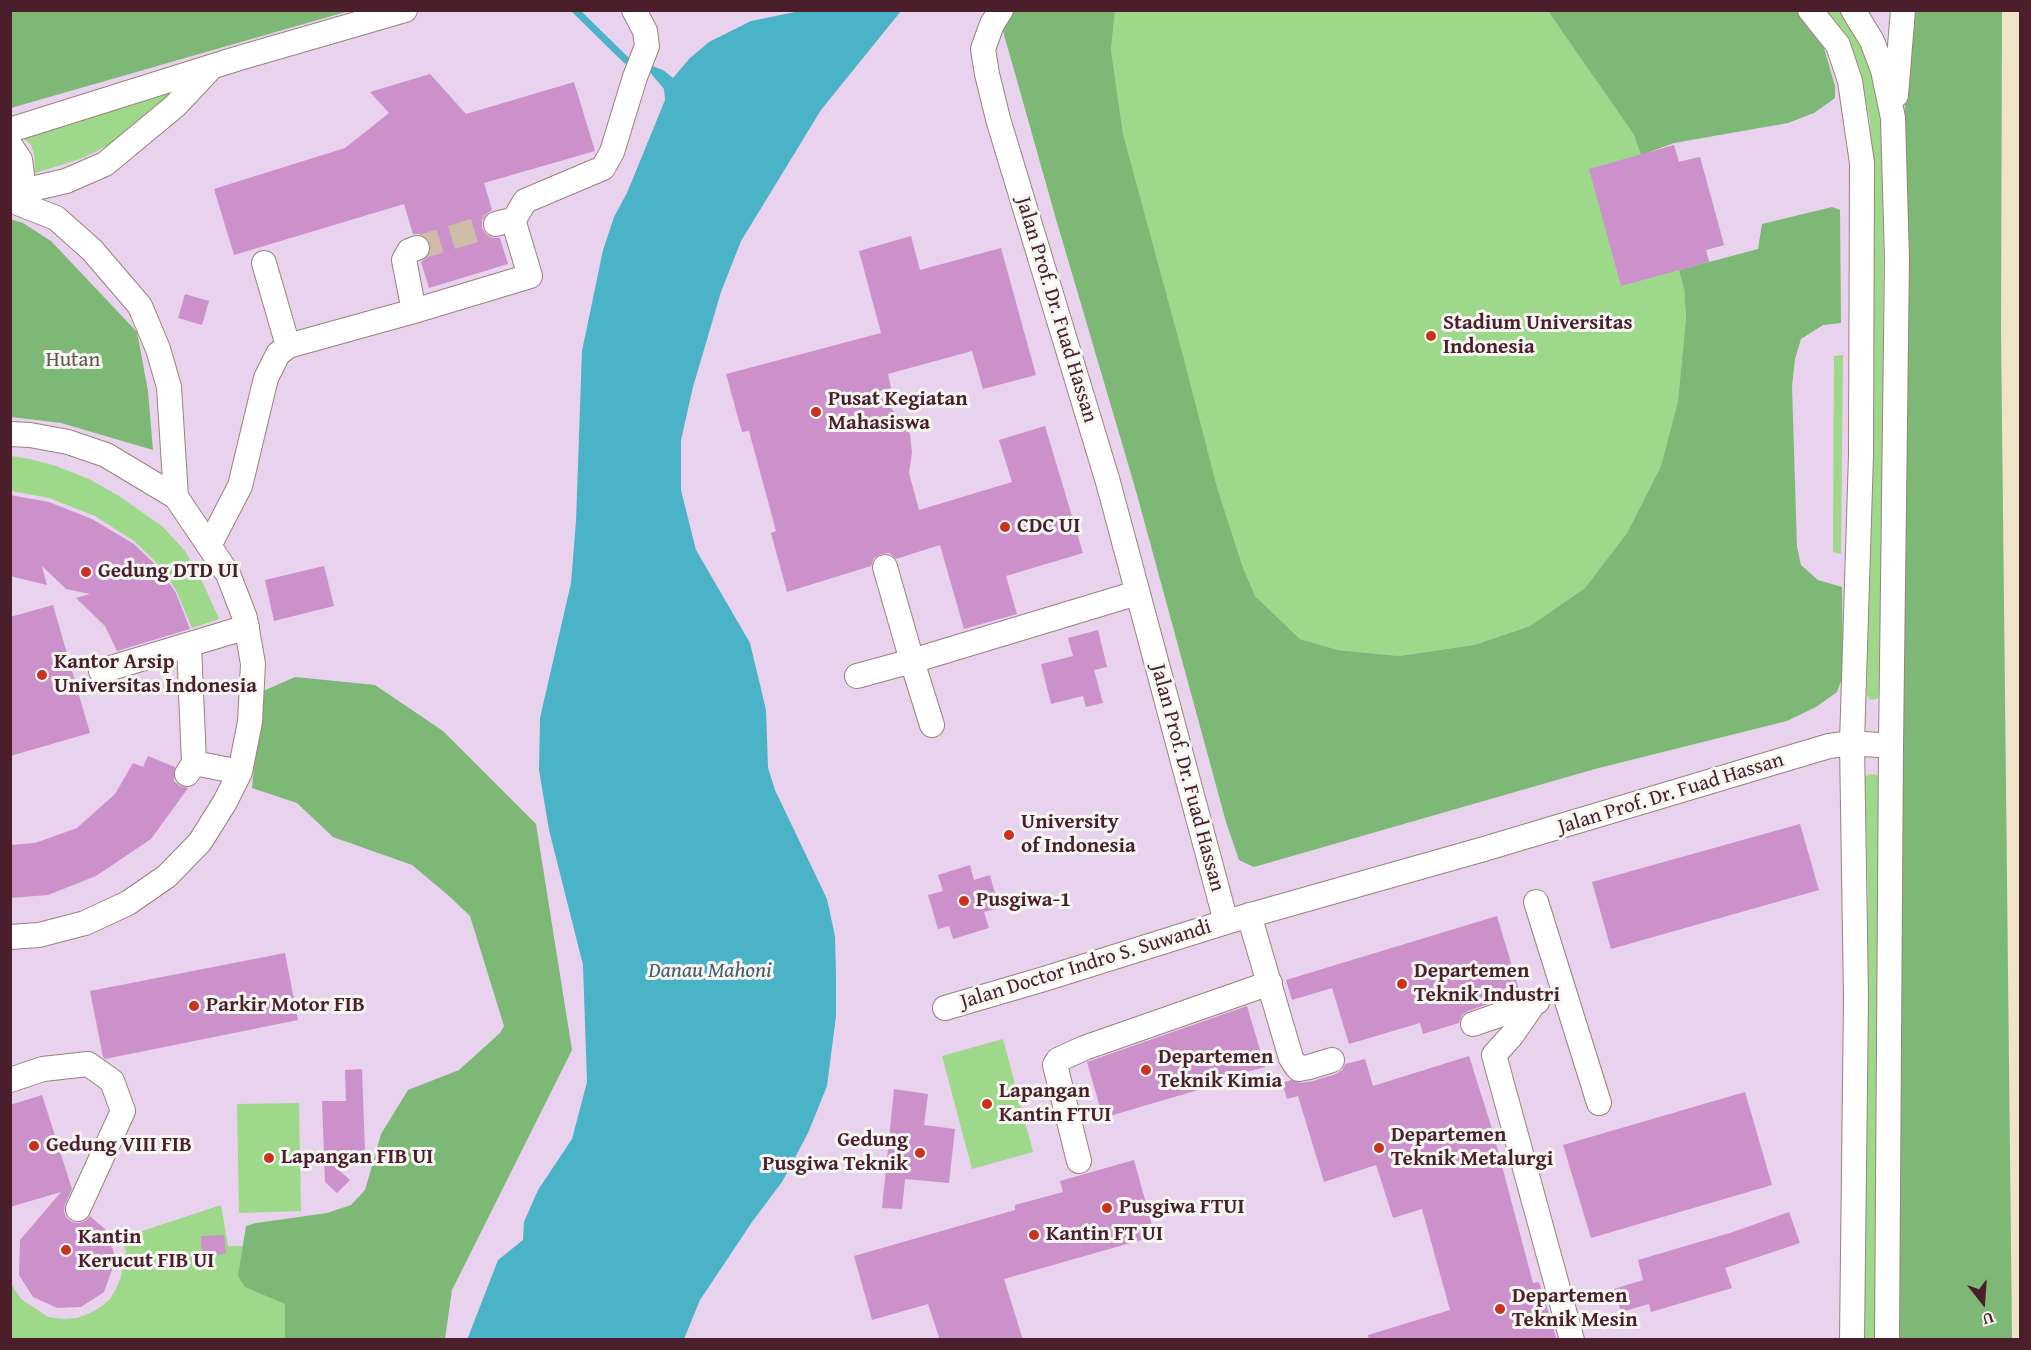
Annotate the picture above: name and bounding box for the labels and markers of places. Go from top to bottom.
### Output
place label: Stadium Universitas Indonesia [1443,311,1633,361]
marker: Stadium Universitas Indonesia [1424,329,1438,343]
place label: Pusat Kegiatan Mahasiswa [828,387,968,437]
marker: Pusat Kegiatan Mahasiswa [809,405,823,419]
place label: CDC UI [1017,514,1080,540]
marker: CDC UI [998,520,1012,534]
place label: Gedung DTD UI [98,559,239,585]
marker: Gedung DTD UI [79,565,93,579]
place label: Kantor Arsip Universitas Indonesia [54,650,257,700]
marker: Kantor Arsip Universitas Indonesia [35,668,49,682]
place label: University of Indonesia [1021,810,1136,860]
marker: University of Indonesia [1002,828,1016,842]
place label: Pusgiwa-1 [976,888,1071,914]
marker: Pusgiwa-1 [957,894,971,908]
place label: Departemen Teknik Industri [1414,959,1560,1009]
marker: Departemen Teknik Industri [1395,977,1409,991]
place label: Parkir Motor FIB [206,993,365,1019]
marker: Parkir Motor FIB [187,999,201,1013]
place label: Departemen Teknik Kimia [1158,1045,1282,1095]
marker: Departemen Teknik Kimia [1139,1063,1153,1077]
place label: Lapangan Kantin FTUI [999,1079,1111,1129]
marker: Lapangan Kantin FTUI [980,1097,994,1111]
place label: Departemen Teknik Metalurgi [1391,1123,1553,1173]
place label: Gedung Pusgiwa Teknik [762,1128,908,1178]
place label: Gedung VIII FIB [46,1133,192,1159]
marker: Gedung VIII FIB [27,1139,41,1153]
marker: Departemen Teknik Metalurgi [1372,1141,1386,1155]
place label: Lapangan FIB UI [281,1145,433,1171]
marker: Gedung Pusgiwa Teknik [913,1146,927,1160]
marker: Lapangan FIB UI [262,1151,276,1165]
place label: Pusgiwa FTUI [1119,1195,1245,1221]
marker: Pusgiwa FTUI [1100,1201,1114,1215]
place label: Kantin FT UI [1046,1222,1163,1248]
place label: Kantin Kerucut FIB UI [78,1225,214,1275]
marker: Kantin FT UI [1027,1228,1041,1242]
marker: Kantin Kerucut FIB UI [59,1243,73,1257]
place label: Departemen Teknik Mesin [1512,1284,1638,1334]
marker: Departemen Teknik Mesin [1493,1302,1507,1316]

